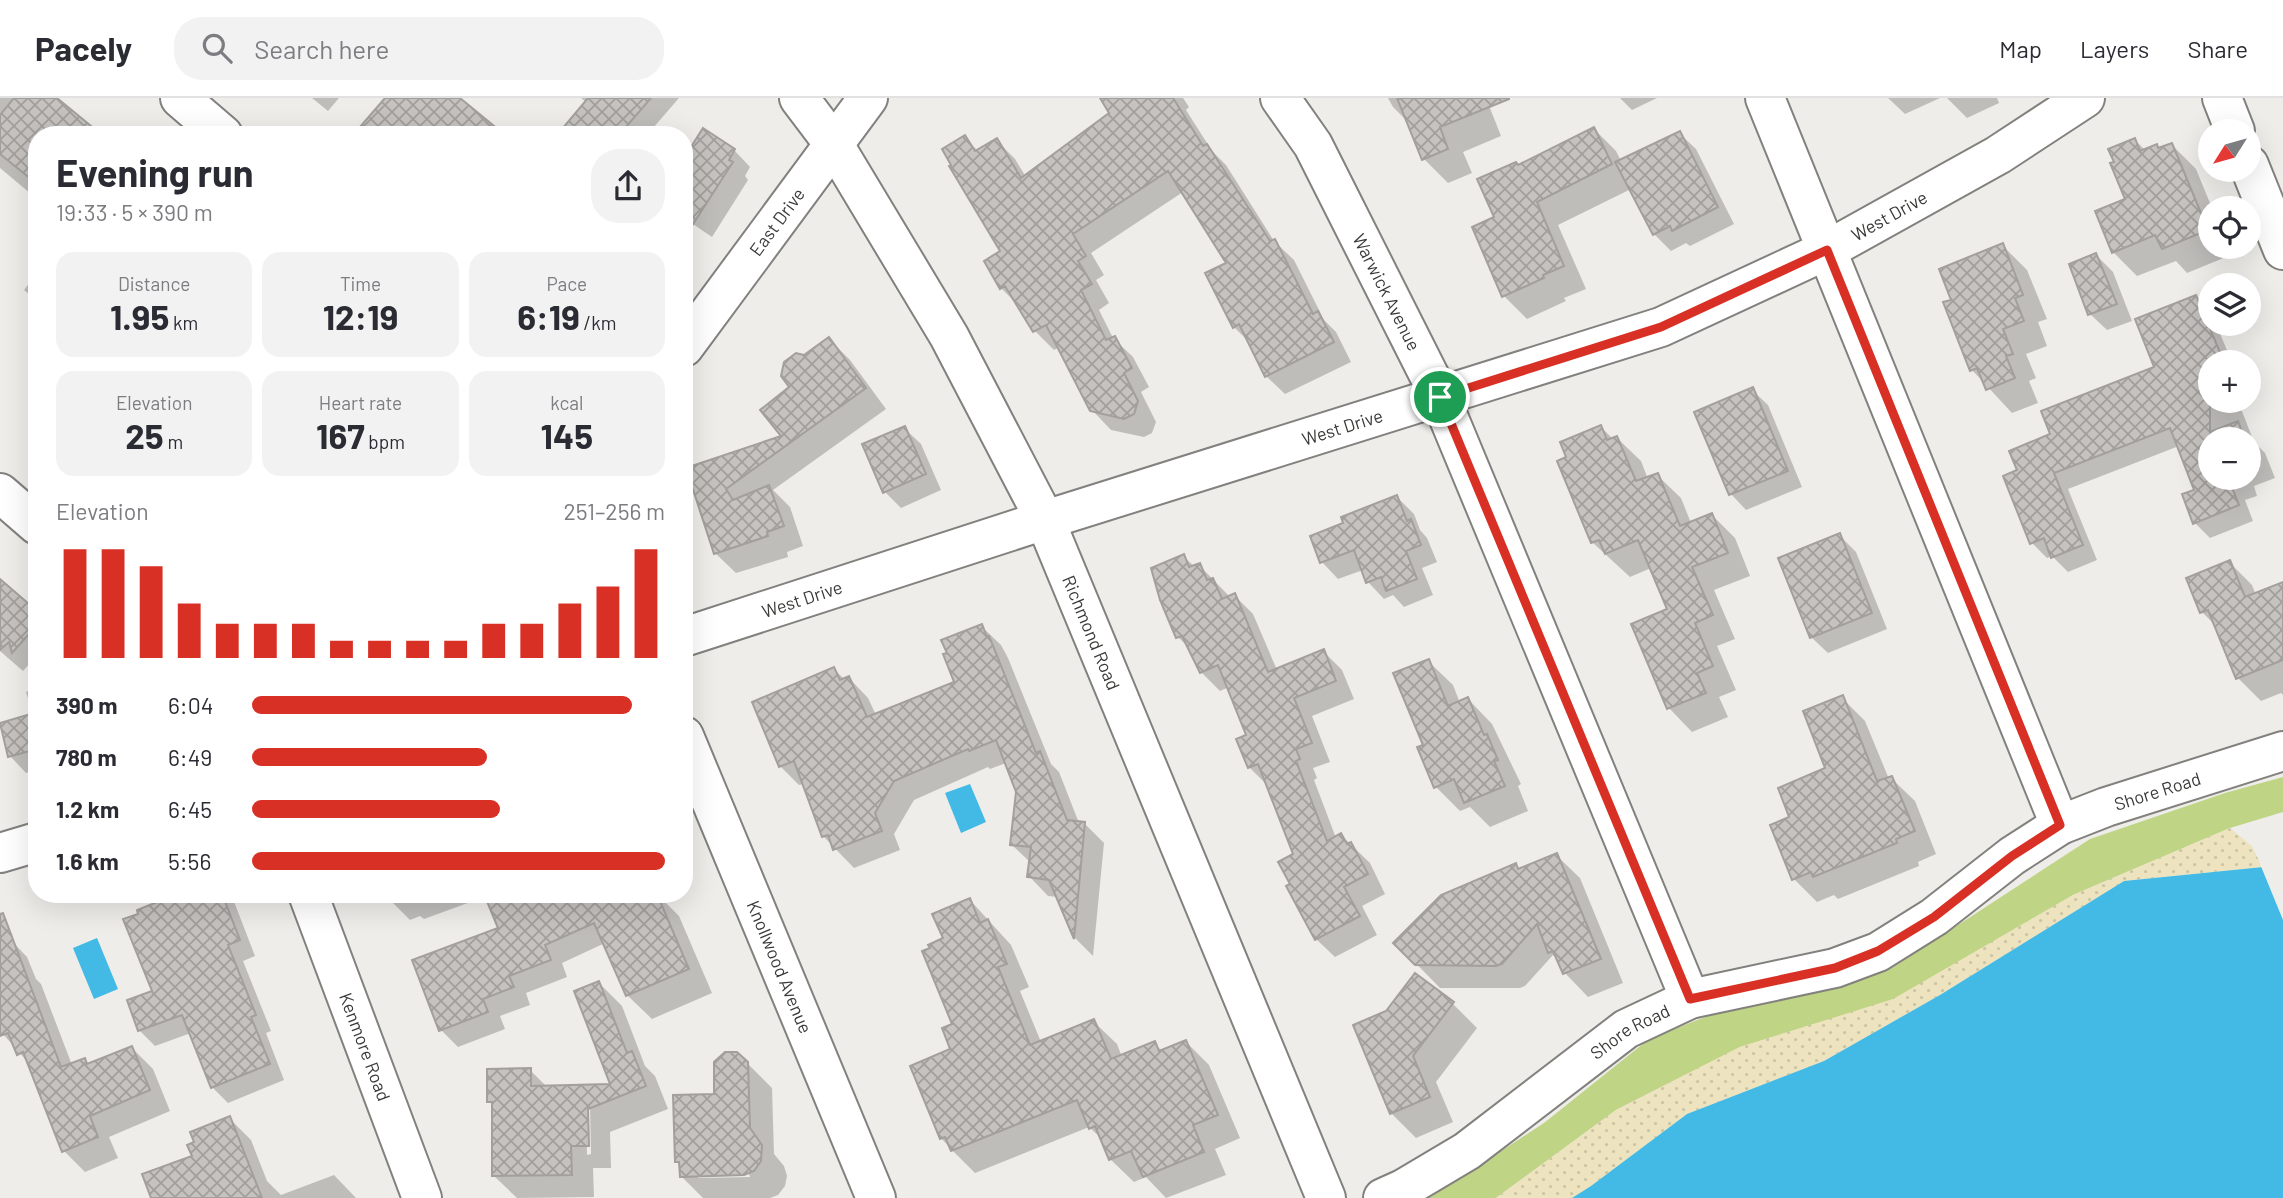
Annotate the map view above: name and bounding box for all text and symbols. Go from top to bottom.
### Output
search box [174,17,664,80]
text: Pacely [35,28,132,68]
icon: search [198,29,236,67]
text: Search here [254,33,389,64]
text: Map [1999,34,2042,63]
text: Layers [2080,34,2149,63]
text: Share [2187,34,2248,63]
north arrow [2198,119,2261,182]
map controls [2198,119,2261,490]
text: Evening run [56,149,254,195]
button: share [591,149,665,223]
street label: East Drive [744,183,809,260]
street label: West Drive [1847,186,1931,245]
button: locate [2198,196,2261,259]
text: 19:33 · 5 × 390 m [56,198,213,226]
street label: Warwick Avenue [1348,230,1426,354]
text: Distance [118,272,190,295]
text: Time [340,272,381,295]
text: Pace [546,272,587,295]
button: layers [2198,273,2261,336]
text: 1.95 [110,295,169,337]
text: 12:19 [323,295,398,337]
text: 6:19 [517,295,580,337]
text: km [169,311,198,334]
text: /km [580,311,616,334]
button: + [2198,350,2261,413]
pin [1410,367,1470,427]
icon: arrive [1421,378,1459,416]
text: Elevation [116,391,192,414]
text: Heart rate [319,391,402,414]
text: kcal [550,391,583,414]
street label: West Drive [1299,404,1385,450]
text: 25 [125,414,164,456]
text: 167 [316,414,365,456]
text: 145 [541,414,593,456]
button: − [2198,427,2261,490]
text: m [164,430,183,453]
text: bpm [365,430,405,453]
text: Elevation [56,497,149,525]
text: 251–256 m [563,497,665,525]
street label: Richmond Road [1058,572,1125,693]
street label: West Drive [759,575,845,622]
text: 390 m [56,691,118,719]
text: 6:04 [168,691,213,719]
text: 780 m [56,743,117,771]
text: 6:49 [168,743,212,771]
street label: Shore Road [2111,767,2203,815]
text: 1.2 km [56,795,119,823]
text: 6:45 [168,795,212,823]
text: 1.6 km [56,847,119,875]
text: 5:56 [168,847,211,875]
street label: Knollwood Avenue [743,897,817,1036]
street label: Kenmore Road [335,989,396,1104]
street label: Shore Road [1586,999,1673,1064]

